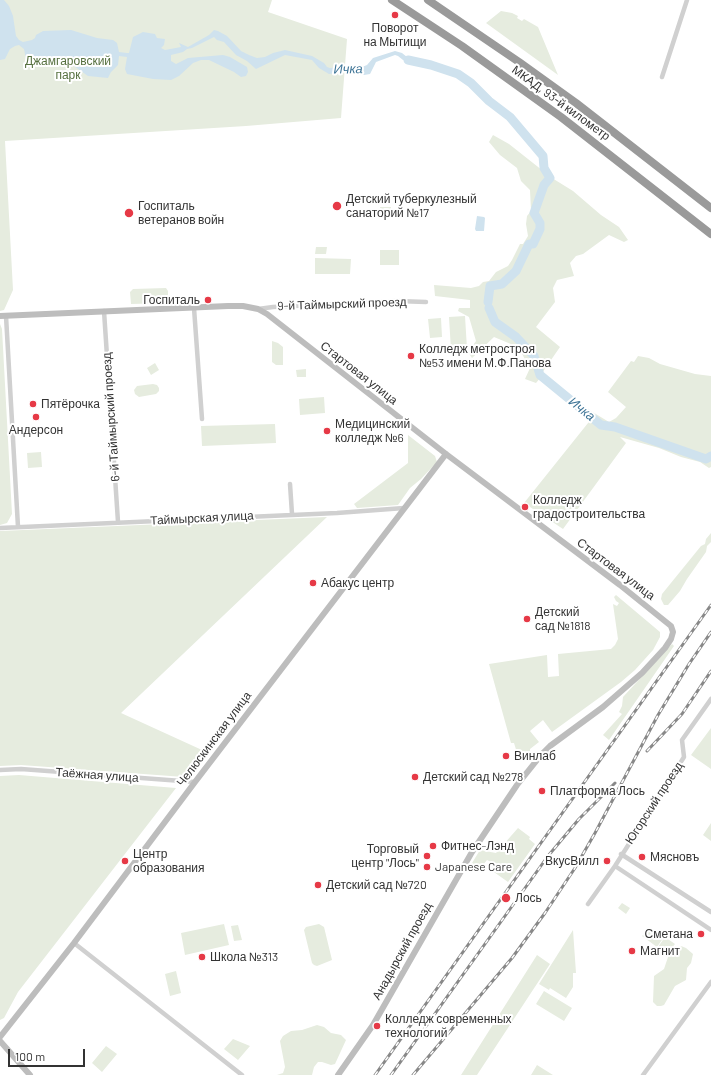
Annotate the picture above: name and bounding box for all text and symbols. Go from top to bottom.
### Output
marker: Поворот на Мытищи [390,10,400,20]
place label: Поворот на Мытищи [363,21,427,49]
park label: Джамгаровский парк [25,54,111,82]
water label: Ичка [333,61,363,77]
street label: МКАД, 93-й километр [509,63,613,143]
place label: Детский туберкулезный санаторий №17 [346,192,477,220]
place label: Госпиталь ветеранов войн [138,199,224,227]
marker: Детский туберкулезный санаторий №17 [331,200,343,212]
marker: Госпиталь ветеранов войн [123,207,135,219]
place label: Госпиталь [143,293,200,307]
marker: Госпиталь [203,295,213,305]
street label: 9-й Таймырский проезд [277,295,407,313]
street label: Стартовая улица [318,338,400,408]
place label: Колледж метростроя №53 имени М.Ф.Панова [419,342,551,370]
marker: Колледж метростроя №53 имени М.Ф.Панова [406,351,416,361]
street label: 6-й Таймырский проезд [99,352,123,482]
water label: Ичка [566,394,598,424]
place label: Пятёрочка [41,397,100,411]
marker: Пятёрочка [28,399,38,409]
marker: Андерсон [31,412,41,422]
place label: Медицинский колледж №6 [335,417,410,445]
place label: Андерсон [9,423,63,437]
marker: Медицинский колледж №6 [322,426,332,436]
place label: Колледж градостроительства [533,493,645,521]
marker: Колледж градостроительства [520,502,530,512]
street label: Таймырская улица [150,508,254,528]
street label: Стартовая улица [574,535,658,603]
place label: Абакус центр [321,576,394,590]
marker: Абакус центр [308,578,318,588]
place label: Детский сад №1818 [535,605,591,633]
marker: Детский сад №1818 [522,614,532,624]
street label: Челюскинская улица [174,689,254,789]
place label: Винлаб [514,749,556,763]
marker: Винлаб [501,751,511,761]
street label: Югорский проезд [622,759,686,847]
street label: Таёжная улица [55,765,139,785]
place label: Детский сад №278 [423,770,523,784]
marker: Детский сад №278 [410,772,420,782]
place label: Платформа Лось [550,784,645,798]
marker: Платформа Лось [537,786,547,796]
place label: Фитнес-Лэнд [441,839,514,853]
marker: Фитнес-Лэнд [428,841,438,851]
place label: Торговый центр "Лось" [351,842,419,870]
place label: Центр образования [133,847,205,875]
place label: Мясновъ [650,850,699,864]
marker: Торговый центр "Лось" [422,851,432,861]
marker: Мясновъ [637,852,647,862]
place label: ВкусВилл [545,854,599,868]
marker: Центр образования [120,856,130,866]
marker: ВкусВилл [602,856,612,866]
place label: Japanese Care [435,860,512,874]
marker: Japanese Care [422,862,432,872]
place label: Детский сад №720 [326,878,427,892]
marker: Детский сад №720 [313,880,323,890]
place label: Лось [515,891,542,905]
marker: Лось [500,892,512,904]
street label: Анадырский проезд [369,900,435,1002]
place label: Сметана [644,927,693,941]
marker: Сметана [696,929,706,939]
place label: Магнит [640,944,680,958]
marker: Магнит [627,946,637,956]
place label: Школа №313 [210,950,278,964]
marker: Школа №313 [197,952,207,962]
place label: Колледж современных технологий [385,1012,512,1040]
marker: Колледж современных технологий [372,1021,382,1031]
scale bar [10,1041,87,1067]
text: 100 m [15,1049,45,1063]

